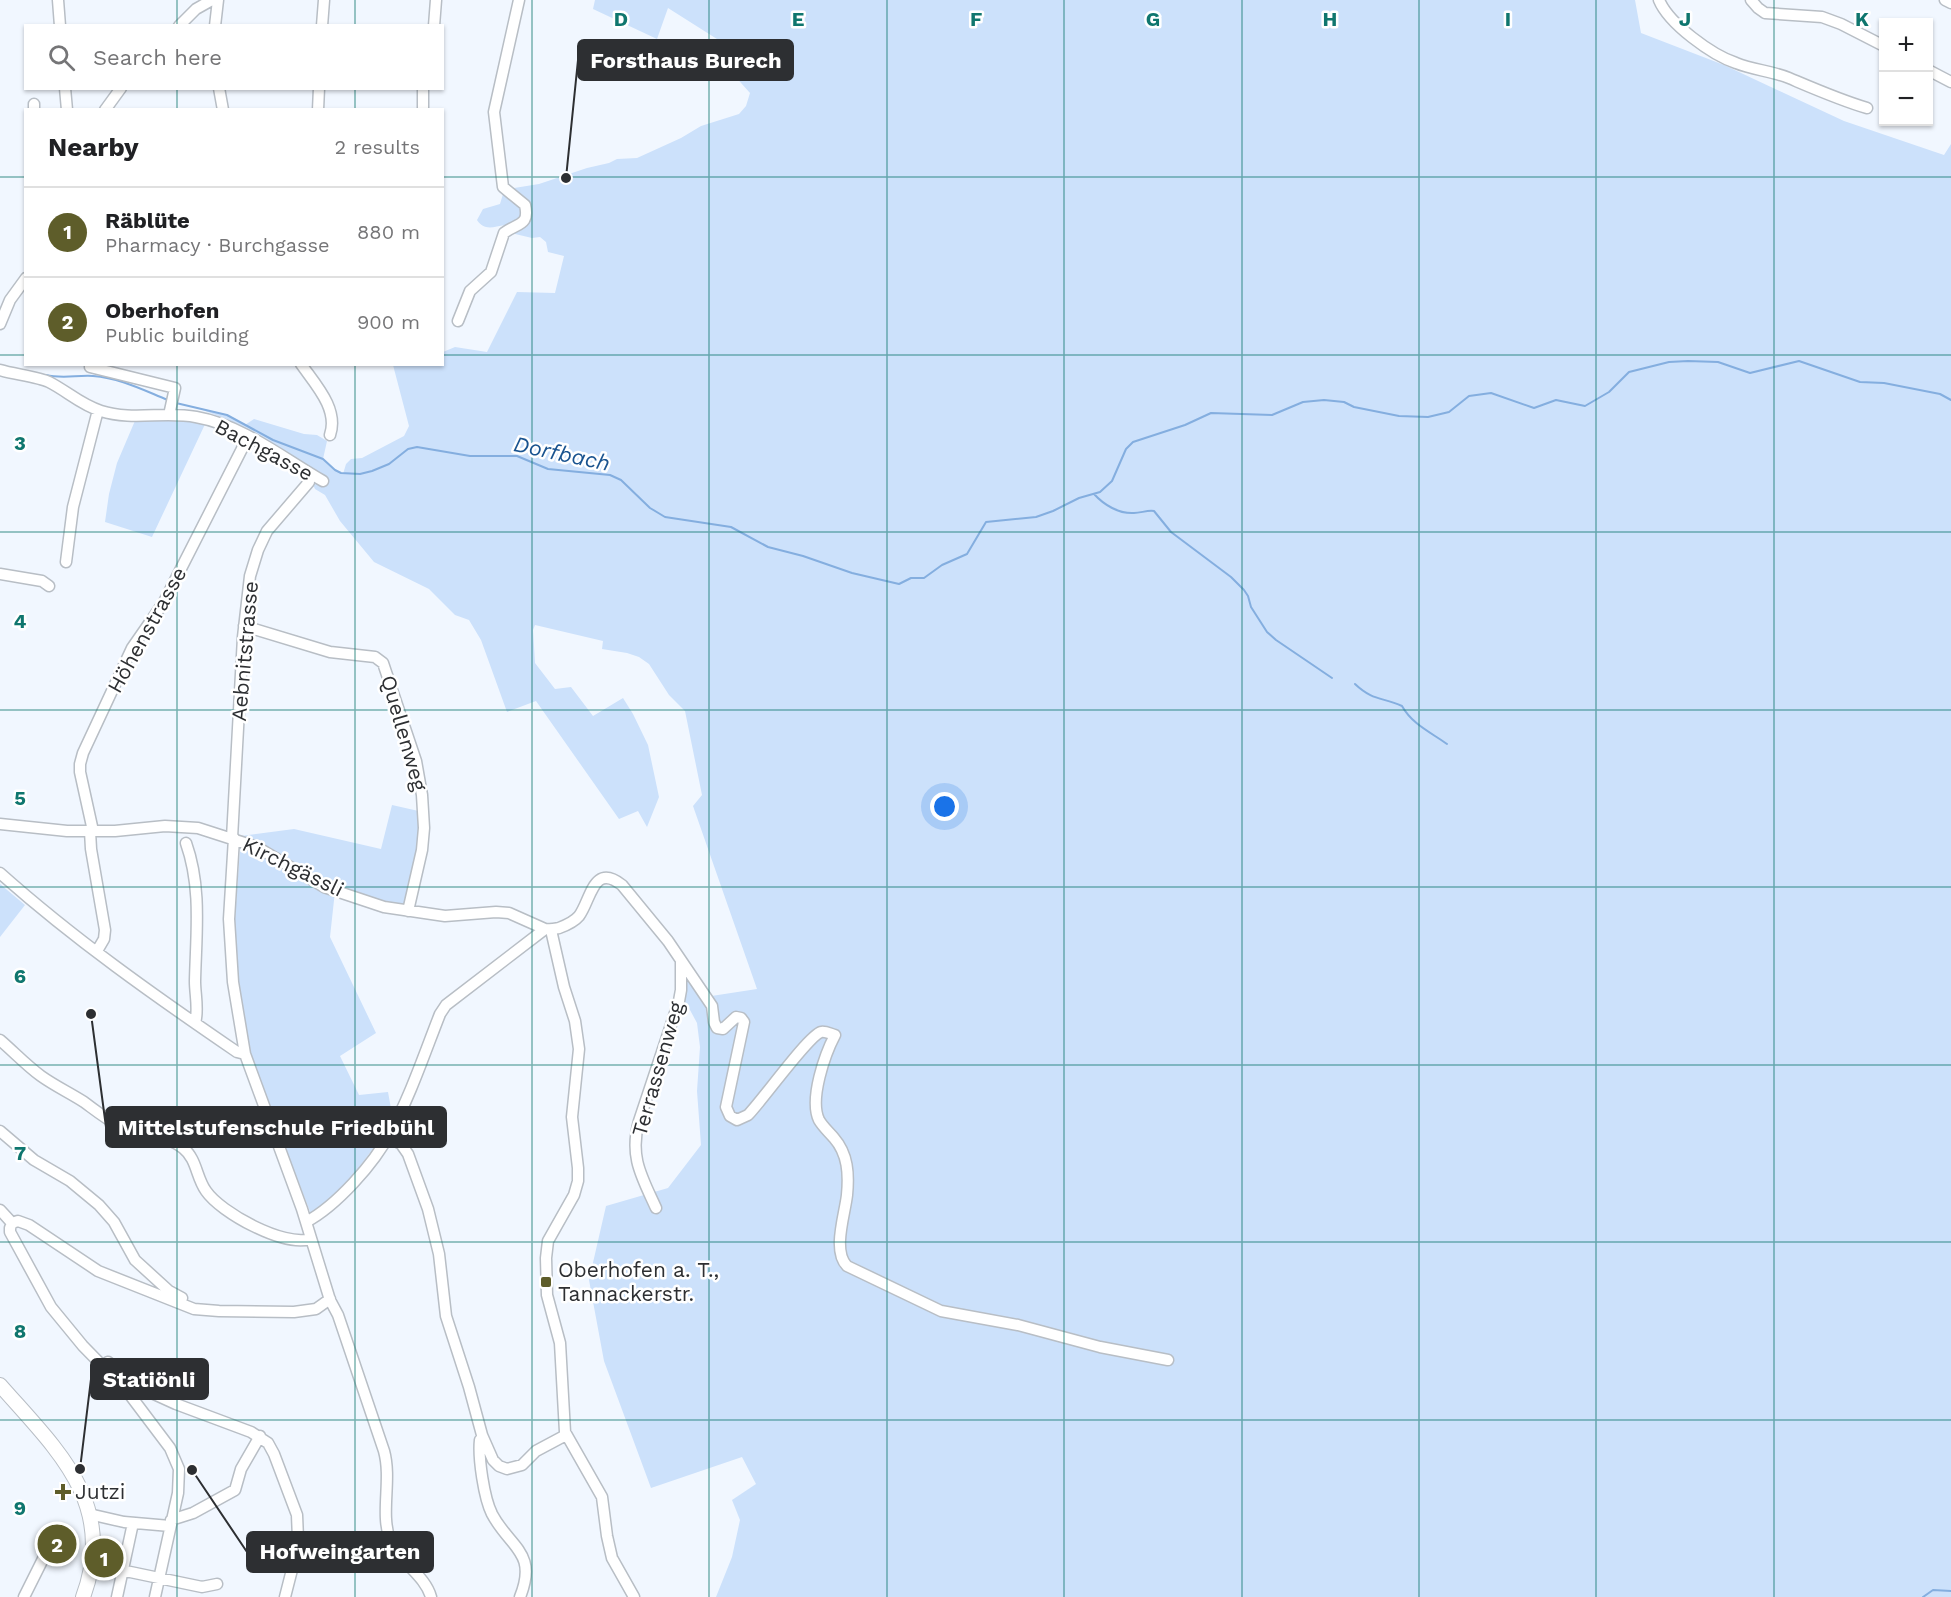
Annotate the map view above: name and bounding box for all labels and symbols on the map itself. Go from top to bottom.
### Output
text: D [614,7,628,31]
text: E [792,7,804,31]
text: F [970,7,982,31]
text: G [1146,7,1160,31]
text: H [1323,7,1337,31]
text: I [1505,7,1511,31]
text: J [1679,7,1691,31]
text: K [1855,7,1869,31]
callout: Forsthaus Burech [578,40,793,80]
text: Forsthaus Burech [590,48,782,73]
street label: Bachgasse [211,413,318,486]
text: 3 [14,431,26,455]
water label: Dorfbach [511,431,612,476]
street label: Höhenstrasse [102,562,191,697]
street label: Aebnitstrasse [226,580,263,722]
text: 4 [14,609,27,633]
street label: Quellenweg [376,672,433,794]
text: 5 [14,786,26,810]
your location [930,792,959,821]
street label: Kirchgässli [239,831,348,902]
text: 6 [14,964,26,988]
street label: Terrassenweg [626,998,689,1139]
callout: Mittelstufenschule Friedbühl [106,1107,446,1147]
text: Mittelstufenschule Friedbühl [118,1115,435,1140]
text: 7 [14,1141,26,1165]
place label: Oberhofen a. T., Tannackerstr. [558,1257,719,1306]
marker: Oberhofen a. T., Tannackerstr. [539,1275,553,1289]
text: 8 [14,1319,26,1343]
callout: Statiönli [91,1359,208,1399]
text: Statiönli [103,1367,195,1392]
place label: Jutzi [75,1479,125,1504]
marker: Jutzi [56,1485,70,1499]
text: 9 [14,1496,26,1520]
pin: 2 [38,1522,76,1566]
callout: Hofweingarten [247,1532,433,1572]
pin: 1 [84,1536,124,1580]
text: Hofweingarten [259,1539,421,1564]

